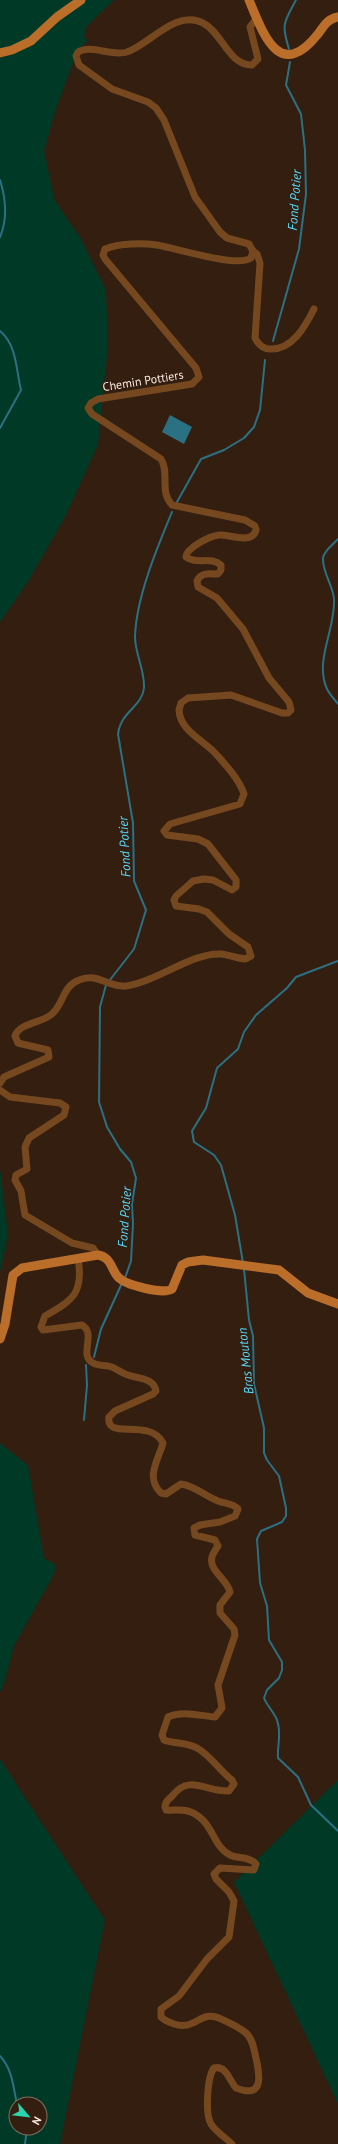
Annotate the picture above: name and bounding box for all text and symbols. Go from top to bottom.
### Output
water label: Fond Potier [284,168,305,231]
street label: Chemin Pottiers [101,367,184,394]
water label: Fond Potier [114,815,135,878]
water label: Fond Potier [114,1185,135,1248]
water label: Bras Mouton [234,1327,257,1395]
north arrow [8,2096,48,2136]
text: N [29,2114,45,2127]

